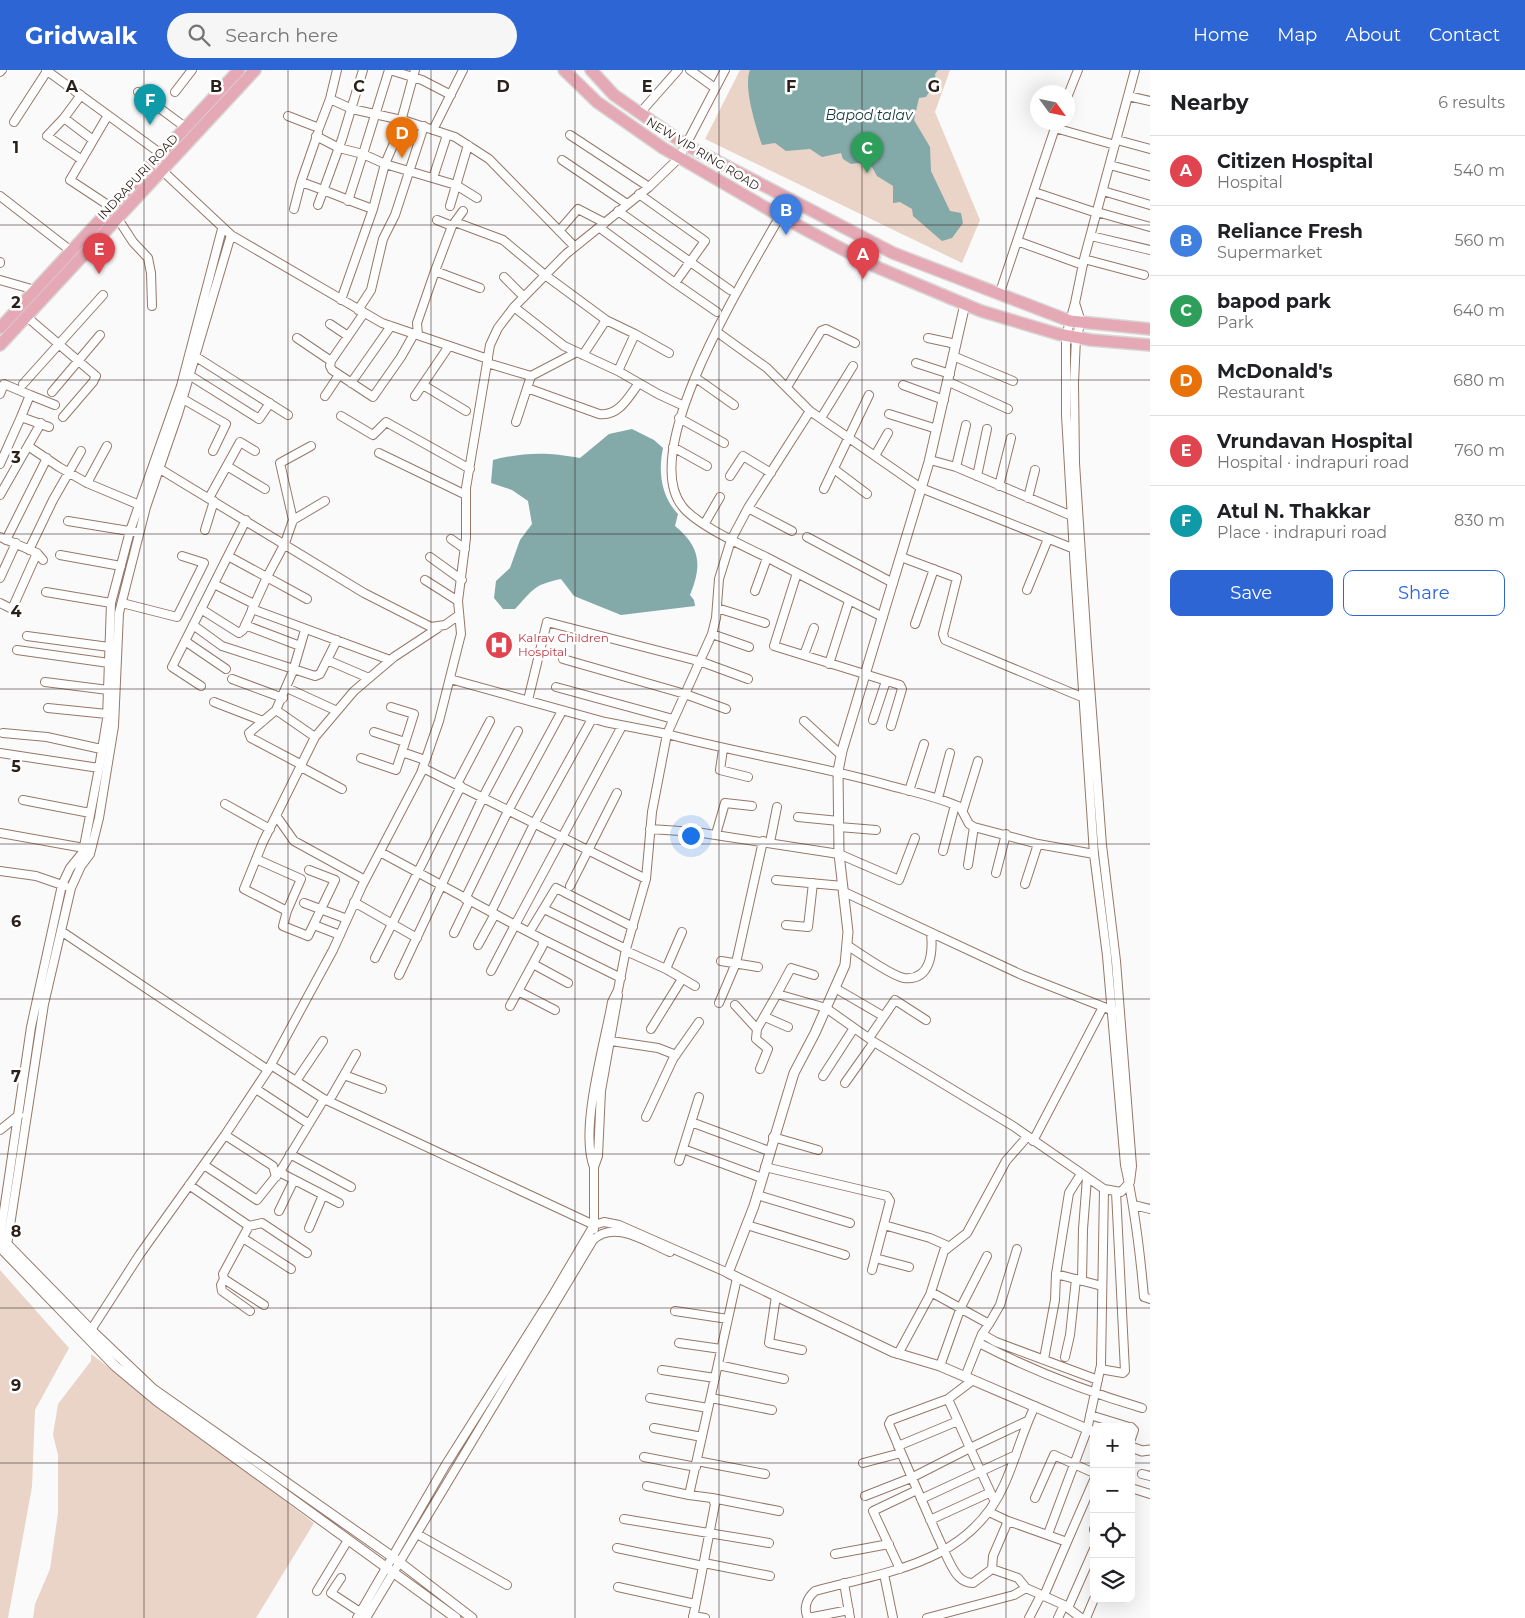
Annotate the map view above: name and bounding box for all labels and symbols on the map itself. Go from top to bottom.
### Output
text: A [65,77,79,96]
text: B [210,77,222,96]
text: C [353,77,365,96]
text: D [496,77,510,96]
text: E [642,77,652,96]
text: F [786,77,796,96]
text: G [928,77,940,96]
pin: F [134,84,166,125]
north arrow [1030,85,1075,130]
water label: Bapod talav [825,106,914,124]
street label: NEW VIP RING ROAD [644,114,763,193]
pin: D [386,117,418,158]
street label: INDRAPURI ROAD [94,131,181,222]
pin: C [851,132,883,173]
text: 1 [13,138,19,157]
pin: B [770,194,802,235]
pin: E [83,233,115,274]
pin: A [847,238,879,279]
text: 2 [11,293,21,312]
text: 3 [10,448,21,467]
text: 4 [10,602,22,621]
hospital icon: Kalrav Children Hospital [484,630,514,660]
place label: Kalrav Children Hospital [518,630,609,659]
text: 5 [11,757,21,776]
your location [678,823,704,849]
text: 6 [11,912,21,931]
text: 7 [11,1067,21,1086]
text: 8 [11,1222,21,1241]
text: 9 [11,1376,21,1395]

